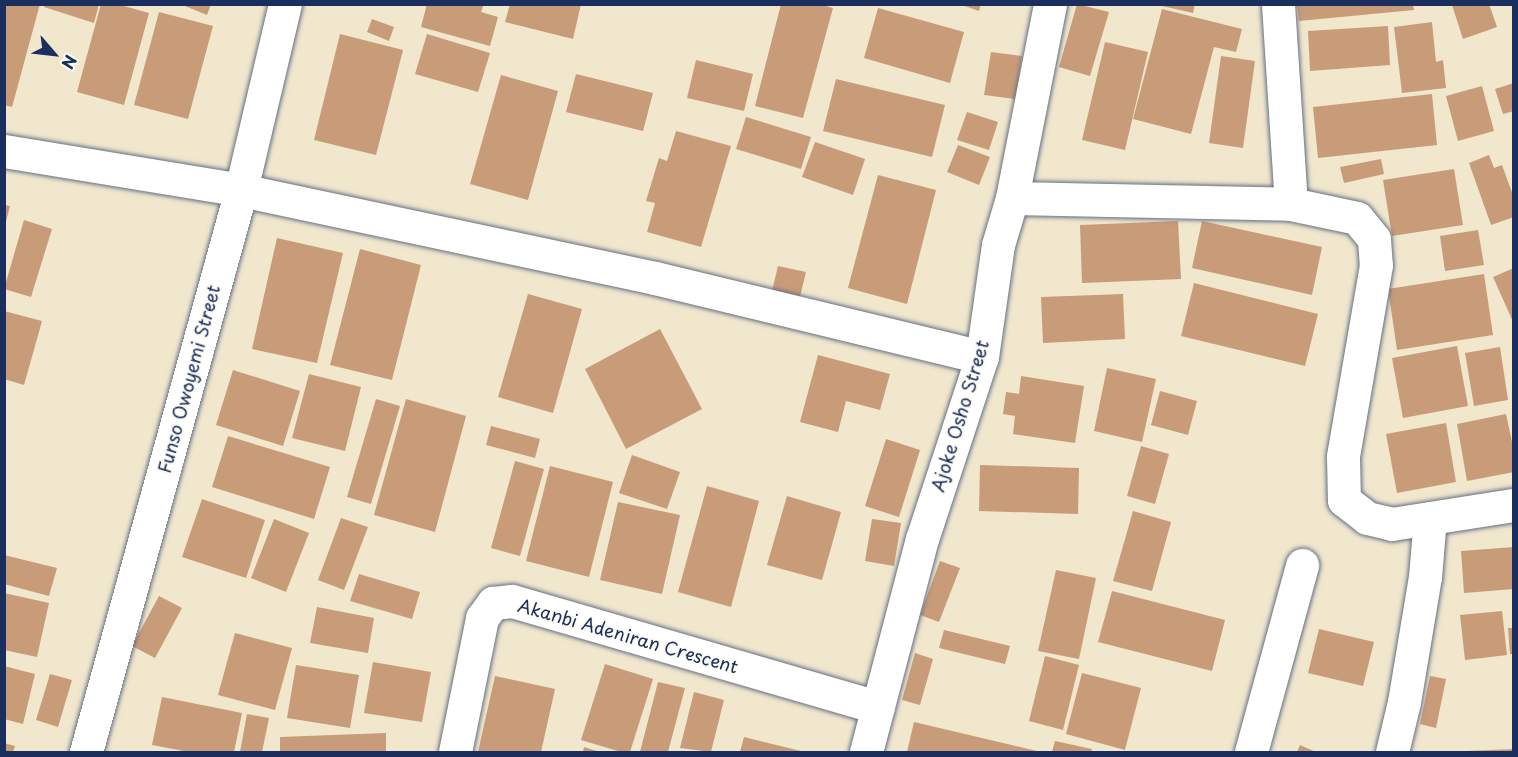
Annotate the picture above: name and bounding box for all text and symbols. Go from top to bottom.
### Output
north arrow [24,24,84,84]
text: N [56,51,83,74]
street label: Funso Owoyemi Street [153,282,225,476]
street label: Ajoke Osho Street [927,337,993,495]
street label: Akanbi Adeniran Crescent [515,594,741,678]

